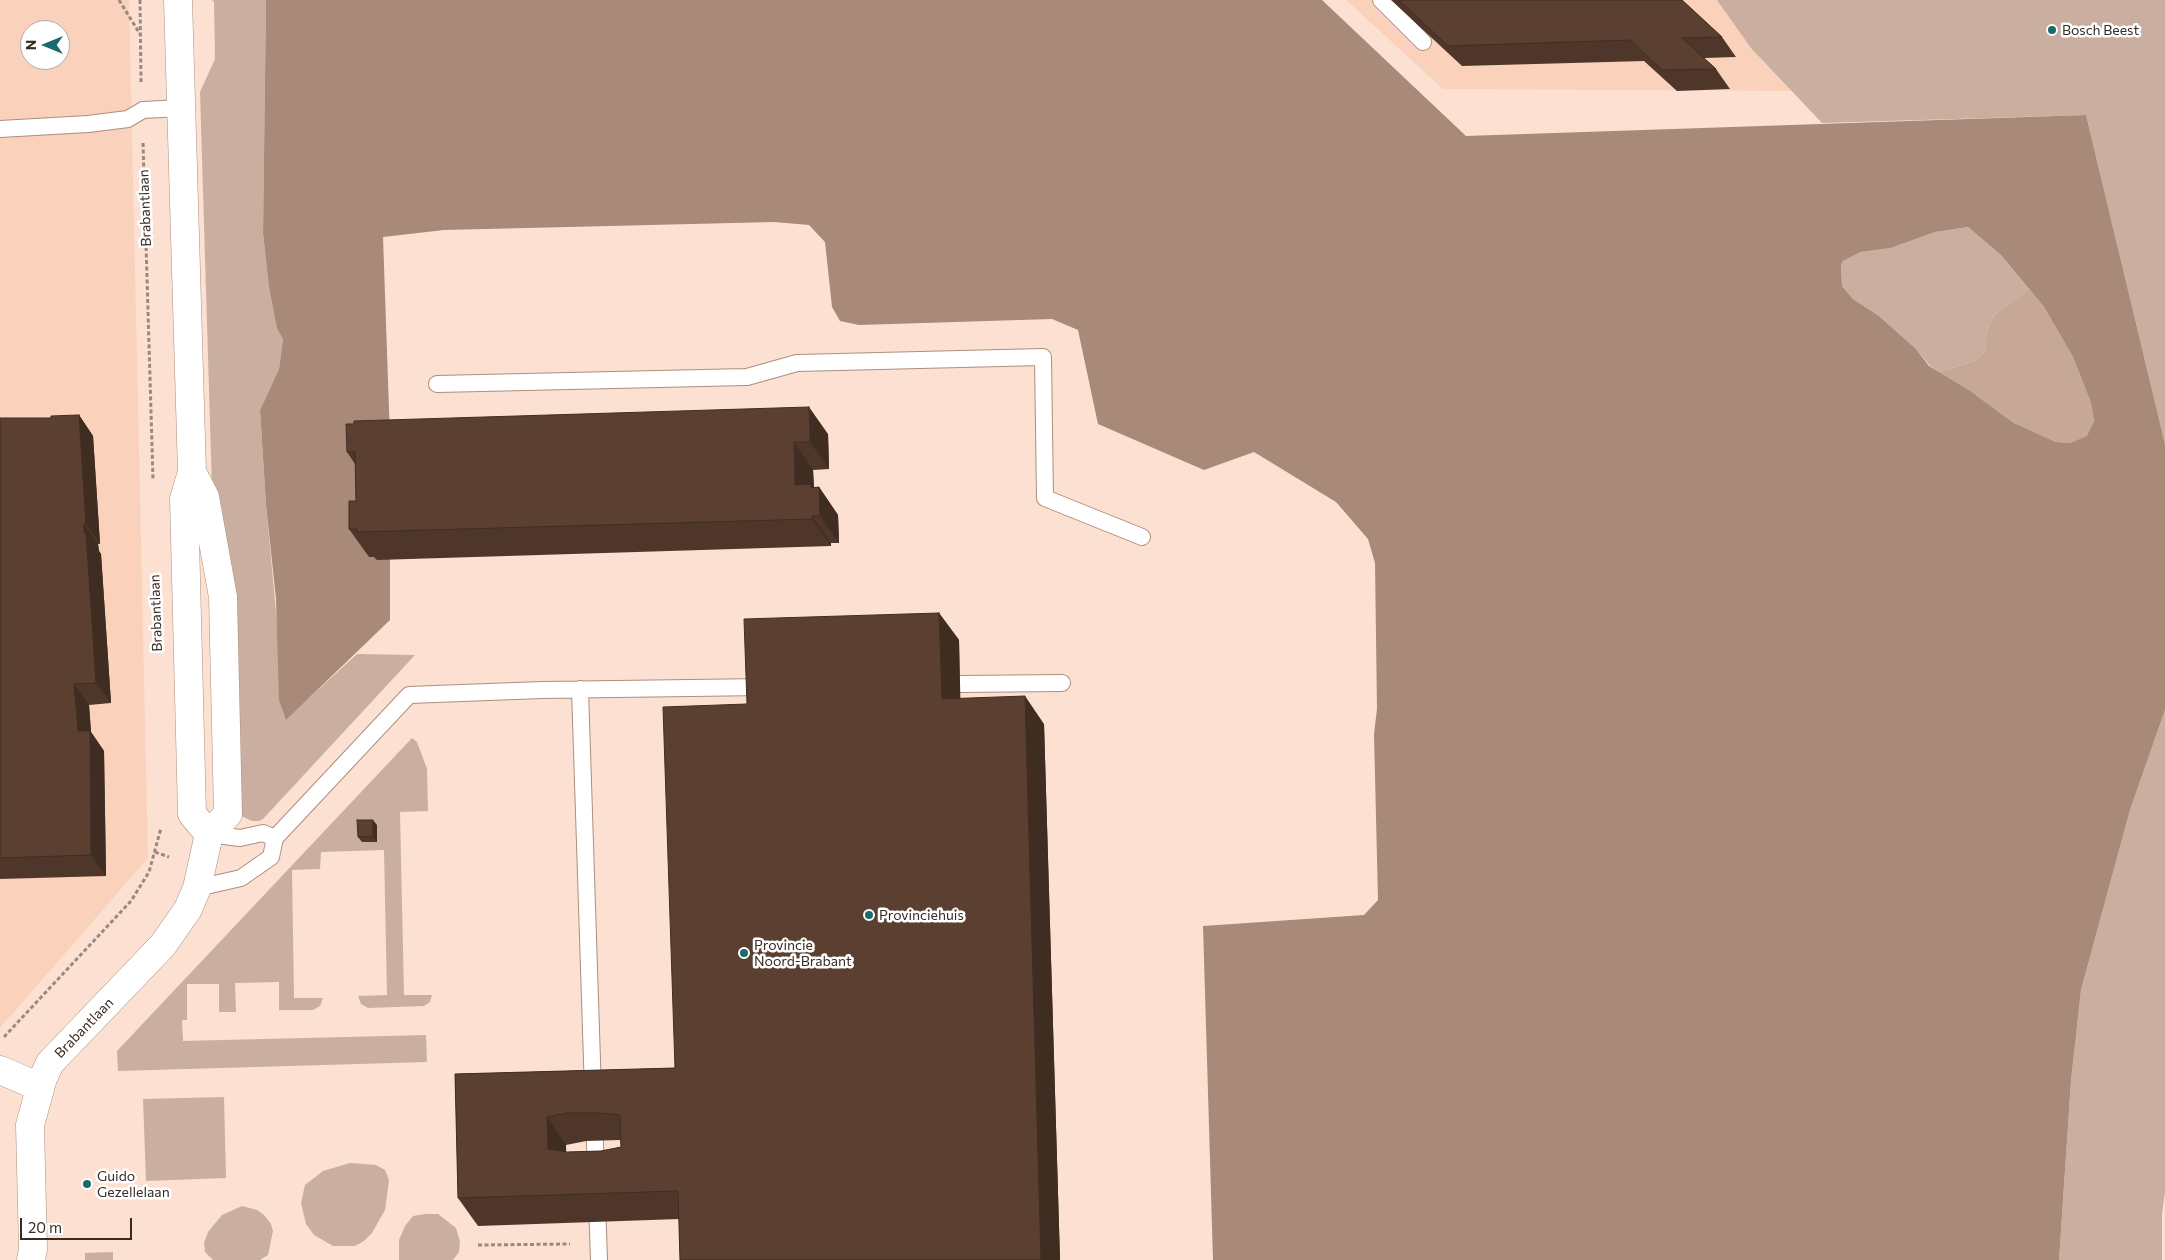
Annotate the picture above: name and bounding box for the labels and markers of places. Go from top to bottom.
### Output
place label: Bosch Beest [2062,22,2139,38]
marker: Bosch Beest [2046,24,2058,36]
place label: Provinciehuis [879,907,964,923]
marker: Provinciehuis [863,909,875,921]
place label: Provincie Noord-Brabant [754,937,852,970]
marker: Provincie Noord-Brabant [738,947,750,959]
place label: Guido Gezellelaan [97,1168,170,1200]
marker: Guido Gezellelaan [81,1178,93,1190]

